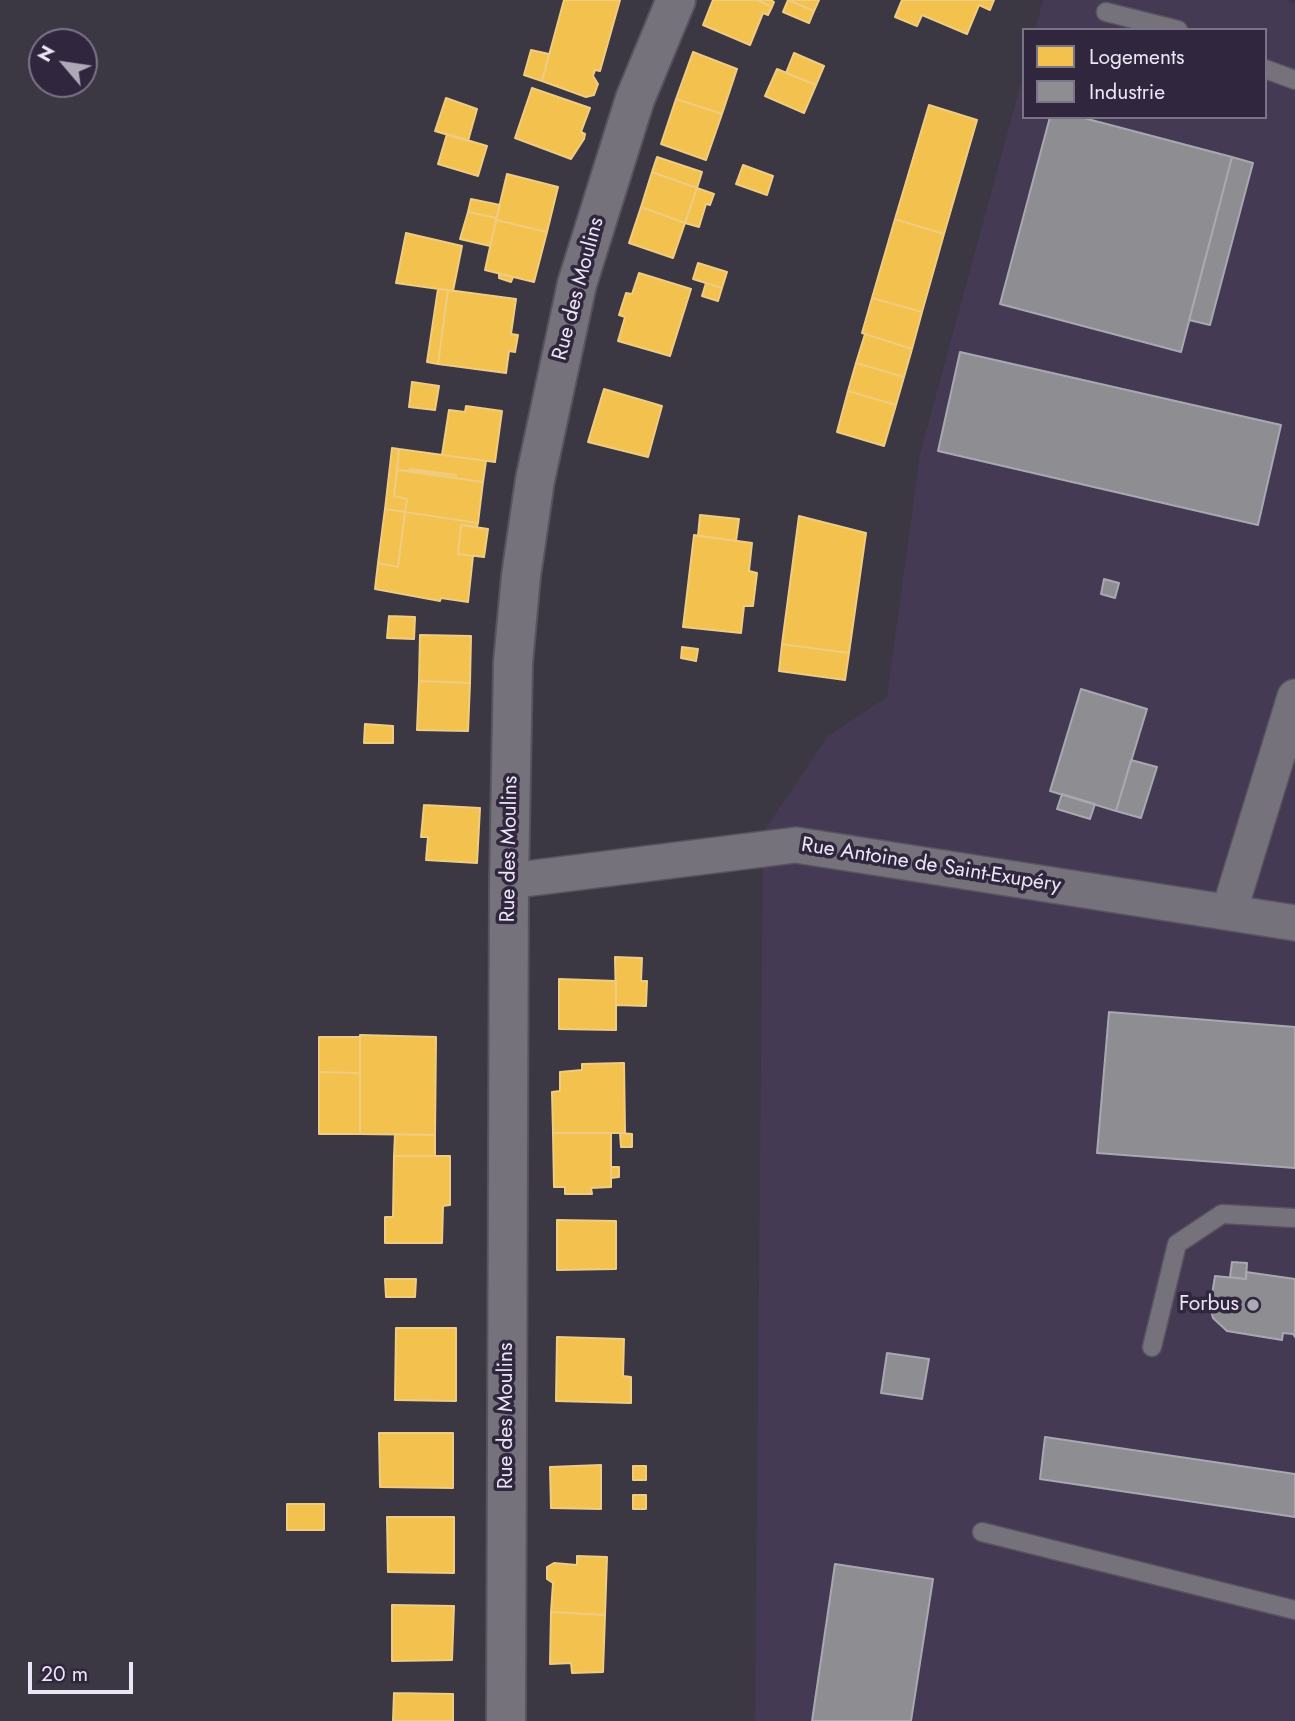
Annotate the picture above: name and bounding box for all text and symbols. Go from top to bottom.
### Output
north arrow [28,28,98,98]
legend [1022,28,1267,119]
text: N [30,40,61,67]
text: Logements [1089,42,1184,72]
text: Industrie [1089,77,1165,107]
street label: Rue des Moulins [548,215,610,363]
street label: Rue des Moulins [496,775,524,923]
street label: Rue Antoine de Saint-Exupéry [799,833,1063,899]
place label: Forbus [1179,1292,1239,1318]
marker: Forbus [1245,1297,1261,1313]
street label: Rue des Moulins [494,1343,520,1489]
scale bar [32,1648,136,1692]
text: 20 m [41,1659,88,1689]

